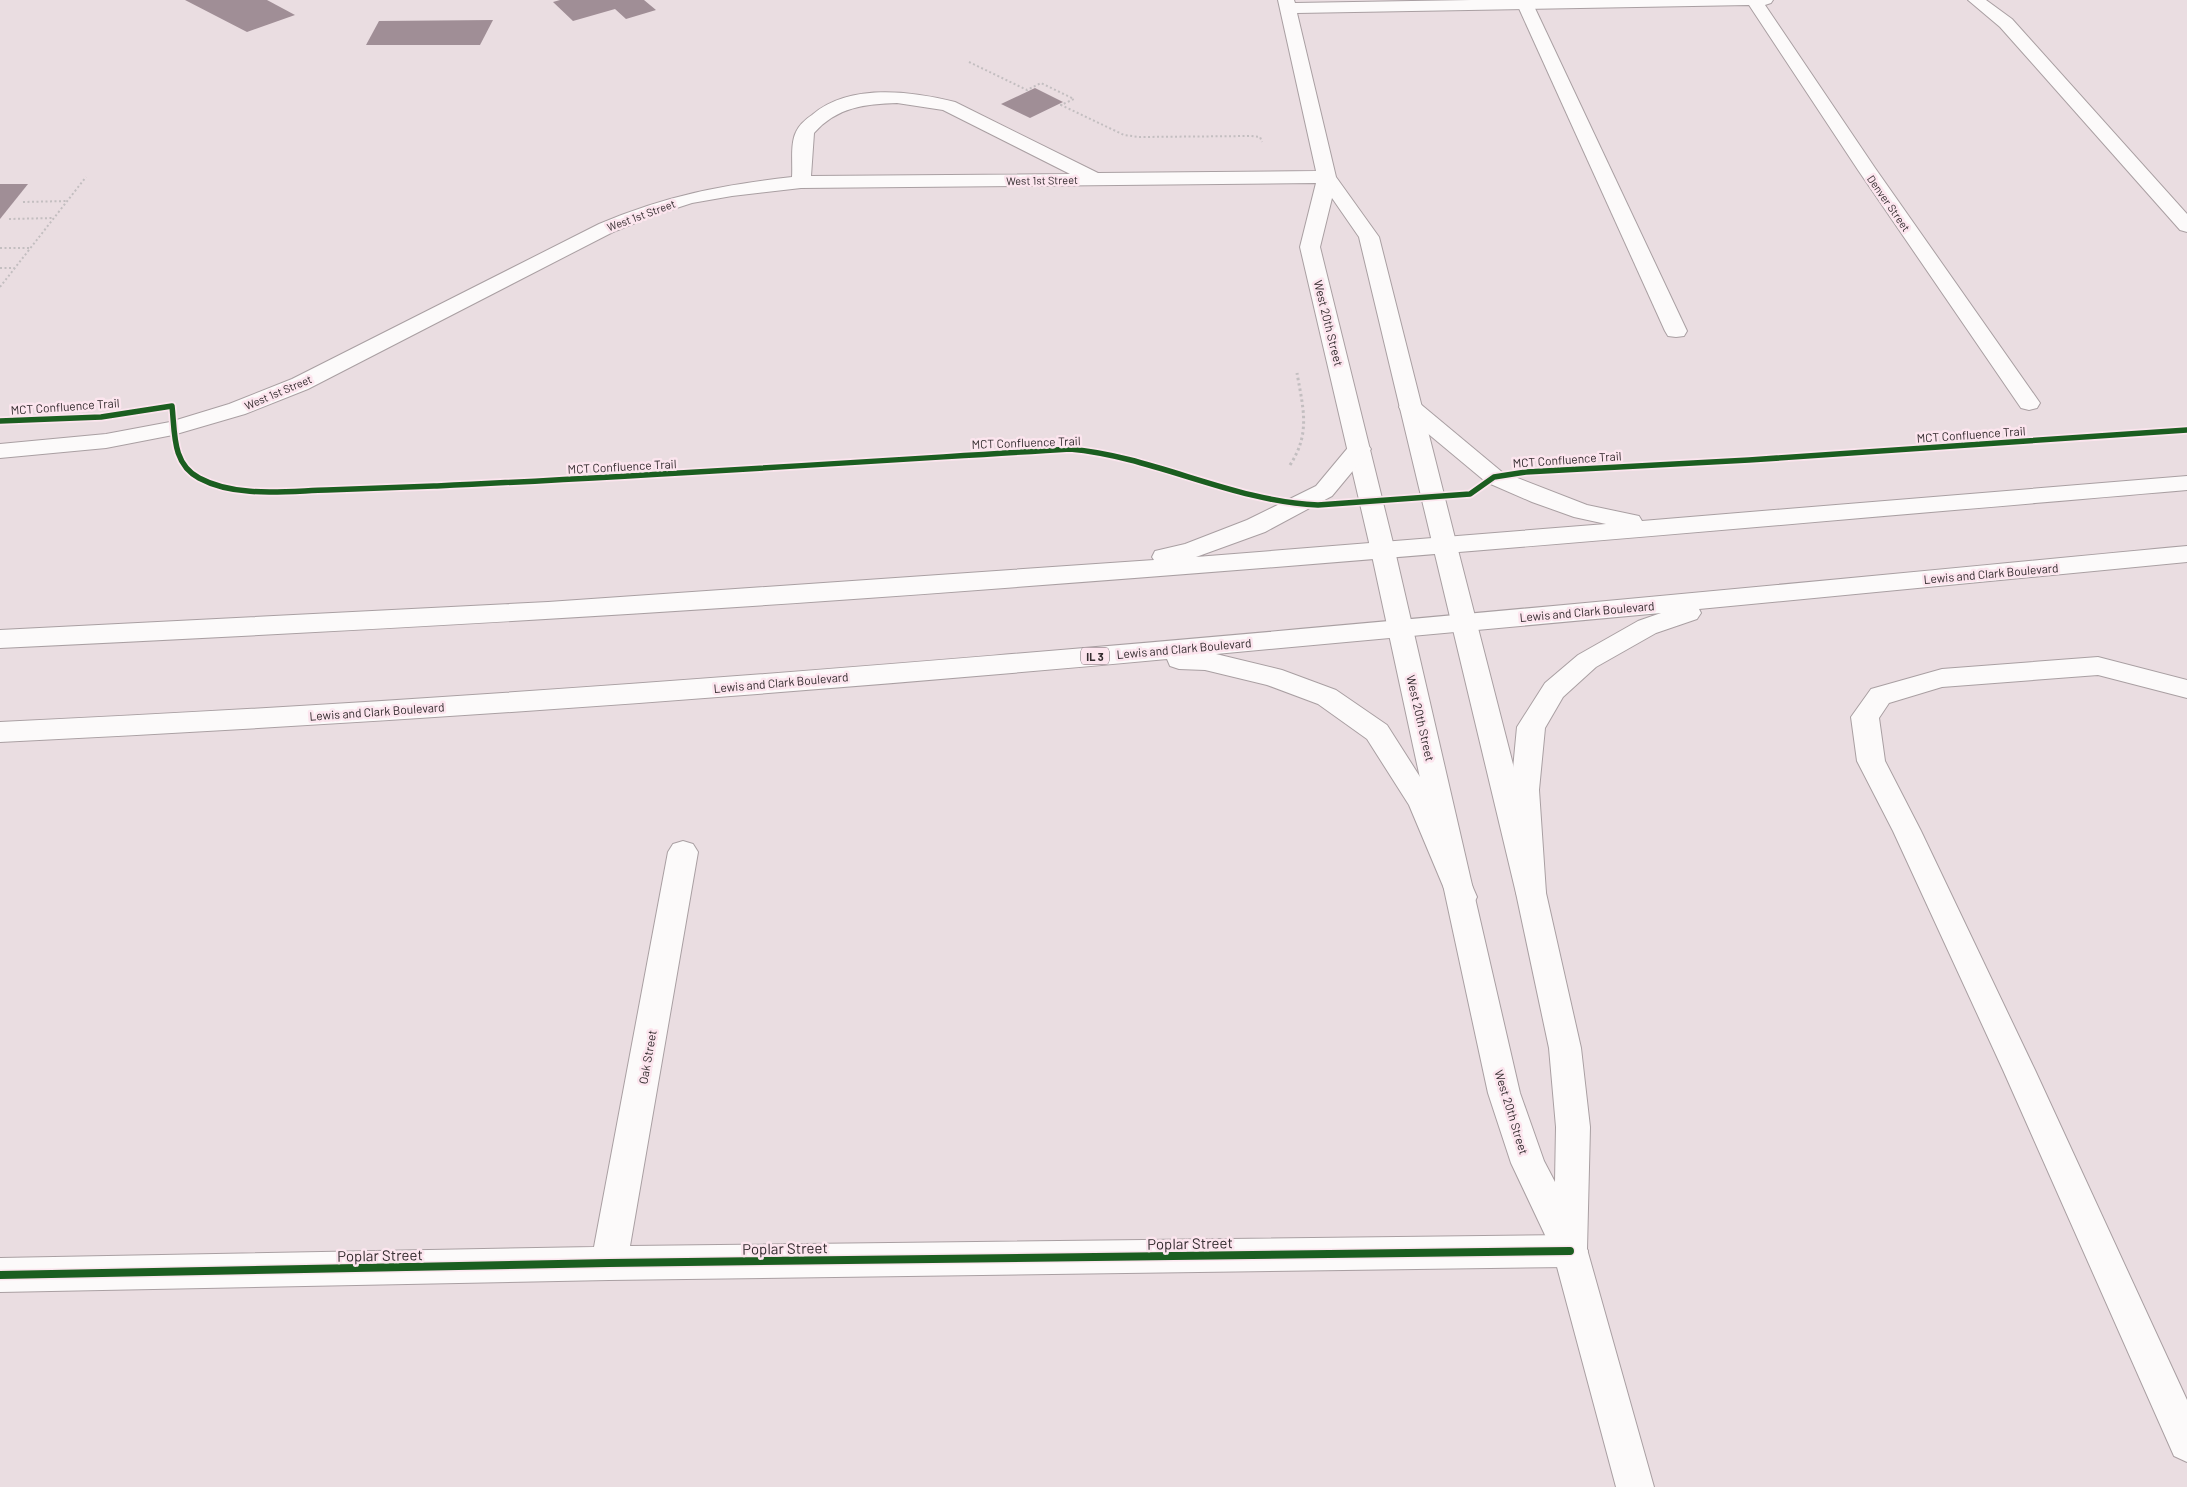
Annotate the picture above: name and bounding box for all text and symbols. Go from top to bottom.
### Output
street label: Denver Street [1865,172,1913,234]
street label: West 1st Street [1006,173,1078,187]
street label: West 1st Street [605,197,677,233]
street label: West 20th Street [1312,279,1346,367]
street label: West 1st Street [242,372,314,412]
street label: MCT Confluence Trail [10,395,120,417]
street label: MCT Confluence Trail [1916,423,2026,445]
street label: MCT Confluence Trail [971,433,1081,451]
street label: MCT Confluence Trail [1512,448,1622,470]
street label: MCT Confluence Trail [567,456,677,476]
street label: Lewis and Clark Boulevard [1923,560,2059,586]
street label: Lewis and Clark Boulevard [1519,598,1655,624]
street label: Lewis and Clark Boulevard [1116,635,1252,661]
road number: IL 3 [1081,648,1109,664]
street label: Lewis and Clark Boulevard [713,669,849,695]
street label: West 20th Street [1404,674,1438,762]
street label: Lewis and Clark Boulevard [309,699,445,723]
street label: Oak Street [635,1029,659,1085]
street label: West 20th Street [1492,1068,1532,1156]
street label: Poplar Street [1147,1233,1233,1253]
street label: Poplar Street [742,1238,828,1258]
street label: Poplar Street [337,1245,423,1265]

